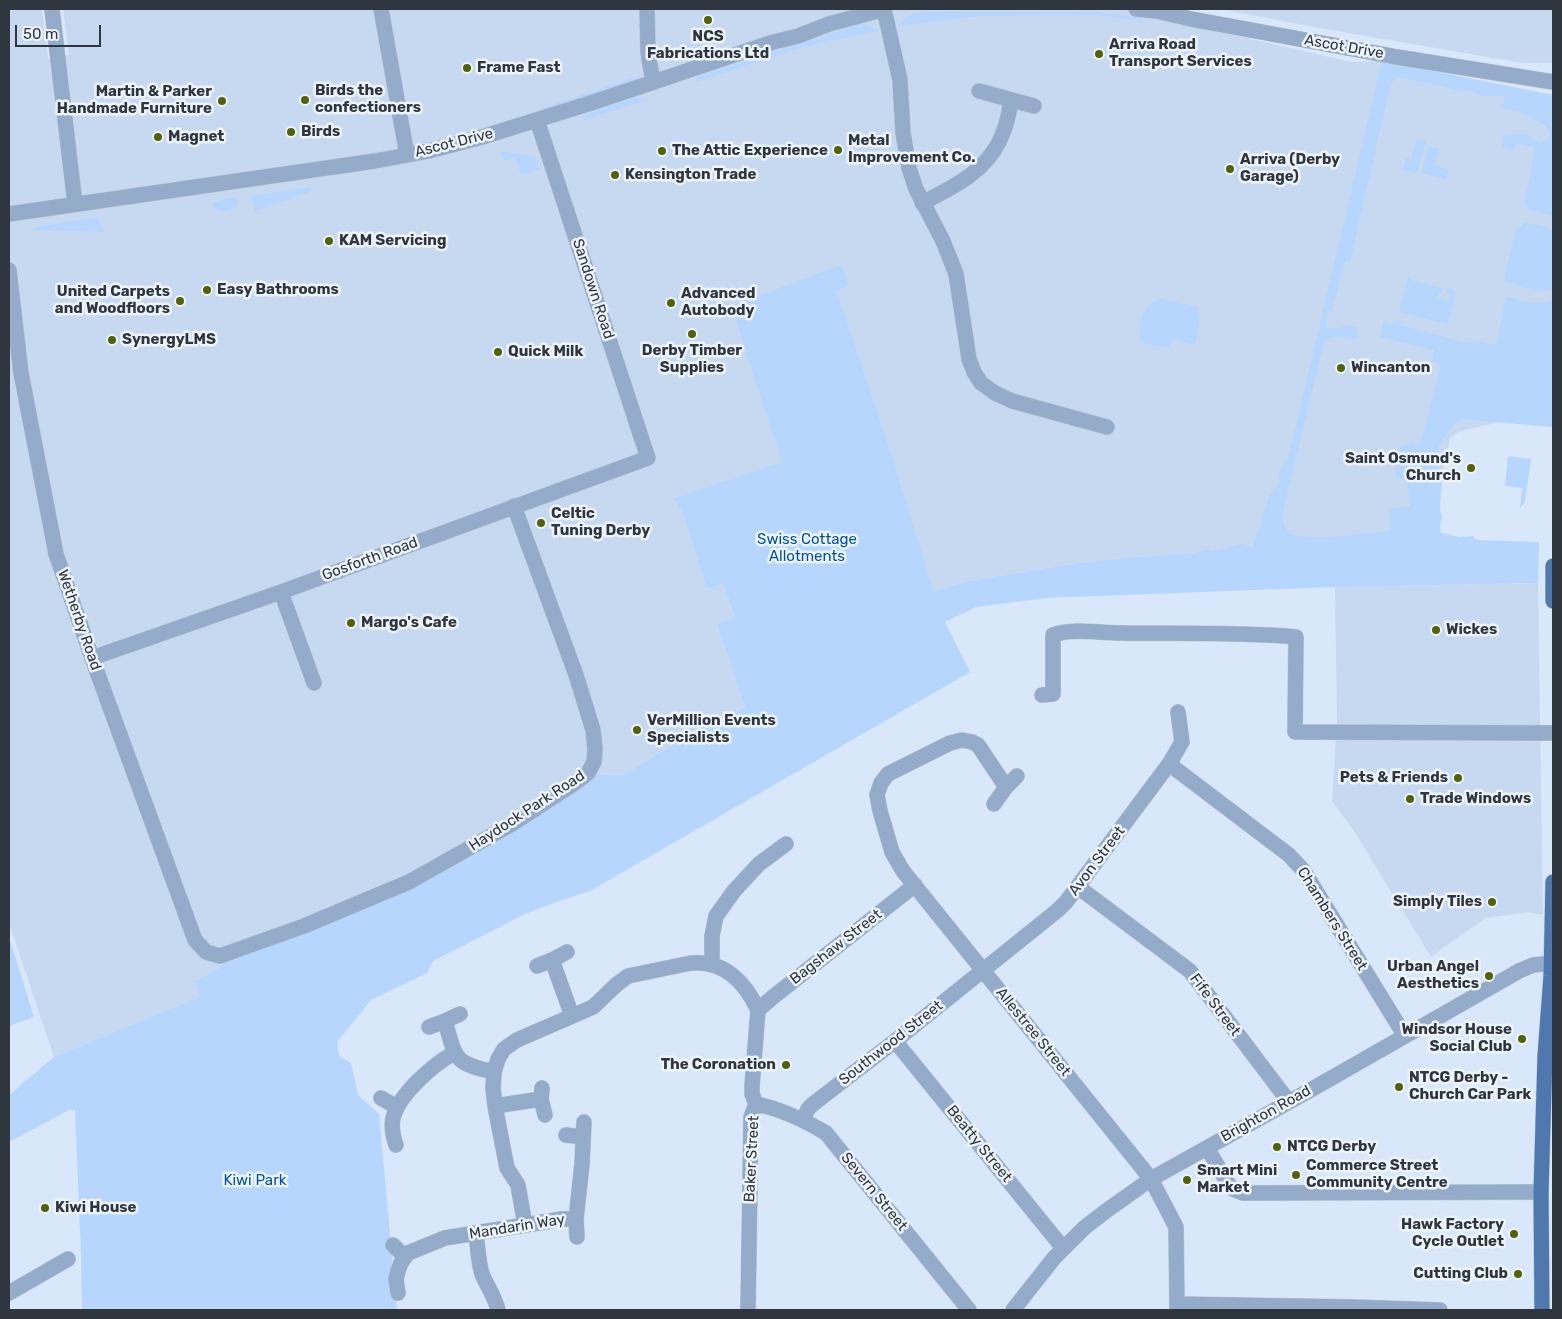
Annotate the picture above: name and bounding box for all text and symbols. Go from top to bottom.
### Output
marker: NCS Fabrications Ltd [702,14,714,26]
scale bar [18,15,104,47]
text: 50 m [23,25,58,43]
place label: NCS Fabrications Ltd [647,28,769,63]
street label: Ascot Drive [1303,31,1385,63]
place label: Arriva Road Transport Services [1109,36,1252,71]
marker: Arriva Road Transport Services [1093,48,1105,60]
place label: Frame Fast [477,59,561,77]
marker: Frame Fast [461,62,473,74]
place label: Birds the confectioners [315,82,421,117]
place label: Martin & Parker Handmade Furniture [57,83,212,118]
marker: Birds the confectioners [299,94,311,106]
marker: Martin & Parker Handmade Furniture [216,95,228,107]
place label: Birds [301,123,340,141]
street label: Ascot Drive [413,125,495,161]
marker: Birds [285,126,297,138]
place label: Magnet [168,128,224,146]
marker: Magnet [152,131,164,143]
place label: Metal Improvement Co. [848,132,976,167]
place label: The Attic Experience [672,142,828,160]
marker: Metal Improvement Co. [832,144,844,156]
marker: The Attic Experience [656,145,668,157]
place label: Arriva (Derby Garage) [1240,151,1340,186]
marker: Arriva (Derby Garage) [1224,163,1236,175]
place label: Kensington Trade [625,166,756,184]
marker: Kensington Trade [609,169,621,181]
place label: KAM Servicing [339,232,446,250]
marker: KAM Servicing [323,235,335,247]
street label: Sandown Road [568,237,618,341]
place label: Easy Bathrooms [217,281,339,299]
place label: United Carpets and Woodfloors [55,283,170,318]
marker: Easy Bathrooms [201,284,213,296]
place label: Advanced Autobody [681,285,755,320]
marker: United Carpets and Woodfloors [174,295,186,307]
marker: Advanced Autobody [665,297,677,309]
marker: Derby Timber Supplies [686,328,698,340]
place label: SynergyLMS [122,331,216,349]
marker: SynergyLMS [106,334,118,346]
place label: Derby Timber Supplies [642,342,742,377]
place label: Quick Milk [508,343,583,361]
marker: Quick Milk [492,346,504,358]
place label: Wincanton [1351,359,1430,377]
marker: Wincanton [1335,362,1347,374]
place label: Saint Osmund's Church [1345,450,1461,485]
marker: Saint Osmund's Church [1465,462,1477,474]
place label: Celtic Tuning Derby [551,505,650,540]
marker: Celtic Tuning Derby [535,517,547,529]
park label: Swiss Cottage Allotments [757,531,857,566]
street label: Gosforth Road [320,533,420,585]
street label: Wetherby Road [53,567,105,673]
place label: Margo's Cafe [361,614,457,632]
marker: Margo's Cafe [345,617,357,629]
place label: Wickes [1446,621,1497,639]
marker: Wickes [1430,624,1442,636]
place label: VerMillion Events Specialists [647,712,776,747]
marker: VerMillion Events Specialists [631,724,643,736]
street label: Haydock Park Road [466,767,588,855]
place label: Pets & Friends [1340,769,1448,787]
marker: Pets & Friends [1452,772,1464,784]
place label: Trade Windows [1420,790,1531,808]
marker: Trade Windows [1404,793,1416,805]
street label: Avon Street [1065,823,1129,899]
street label: Chambers Street [1293,864,1371,974]
place label: Simply Tiles [1393,893,1482,911]
marker: Simply Tiles [1486,896,1498,908]
street label: Bagshaw Street [787,906,885,988]
place label: Urban Angel Aesthetics [1387,958,1479,993]
street label: Fife Street [1186,970,1244,1040]
marker: Urban Angel Aesthetics [1483,970,1495,982]
street label: Allestree Street [992,984,1074,1080]
street label: Southwood Street [835,997,947,1089]
place label: Windsor House Social Club [1402,1021,1512,1056]
marker: Windsor House Social Club [1516,1033,1528,1045]
place label: The Coronation [661,1056,776,1074]
marker: The Coronation [780,1059,792,1071]
place label: NTCG Derby - Church Car Park [1409,1069,1531,1104]
marker: NTCG Derby - Church Car Park [1393,1081,1405,1093]
street label: Brighton Road [1218,1082,1314,1146]
street label: Beatty Street [943,1102,1015,1186]
street label: Baker Street [741,1115,763,1203]
place label: NTCG Derby [1287,1138,1376,1156]
marker: NTCG Derby [1271,1141,1283,1153]
street label: Severn Street [837,1149,911,1235]
place label: Commerce Street Community Centre [1306,1157,1448,1192]
place label: Smart Mini Market [1197,1162,1277,1197]
marker: Commerce Street Community Centre [1290,1169,1302,1181]
park label: Kiwi Park [223,1172,287,1190]
marker: Smart Mini Market [1181,1174,1193,1186]
place label: Kiwi House [55,1199,136,1217]
marker: Kiwi House [39,1202,51,1214]
street label: Mandarin Way [468,1211,566,1243]
place label: Hawk Factory Cycle Outlet [1401,1216,1504,1251]
marker: Hawk Factory Cycle Outlet [1508,1228,1520,1240]
place label: Cutting Club [1413,1265,1508,1283]
marker: Cutting Club [1512,1268,1524,1280]

